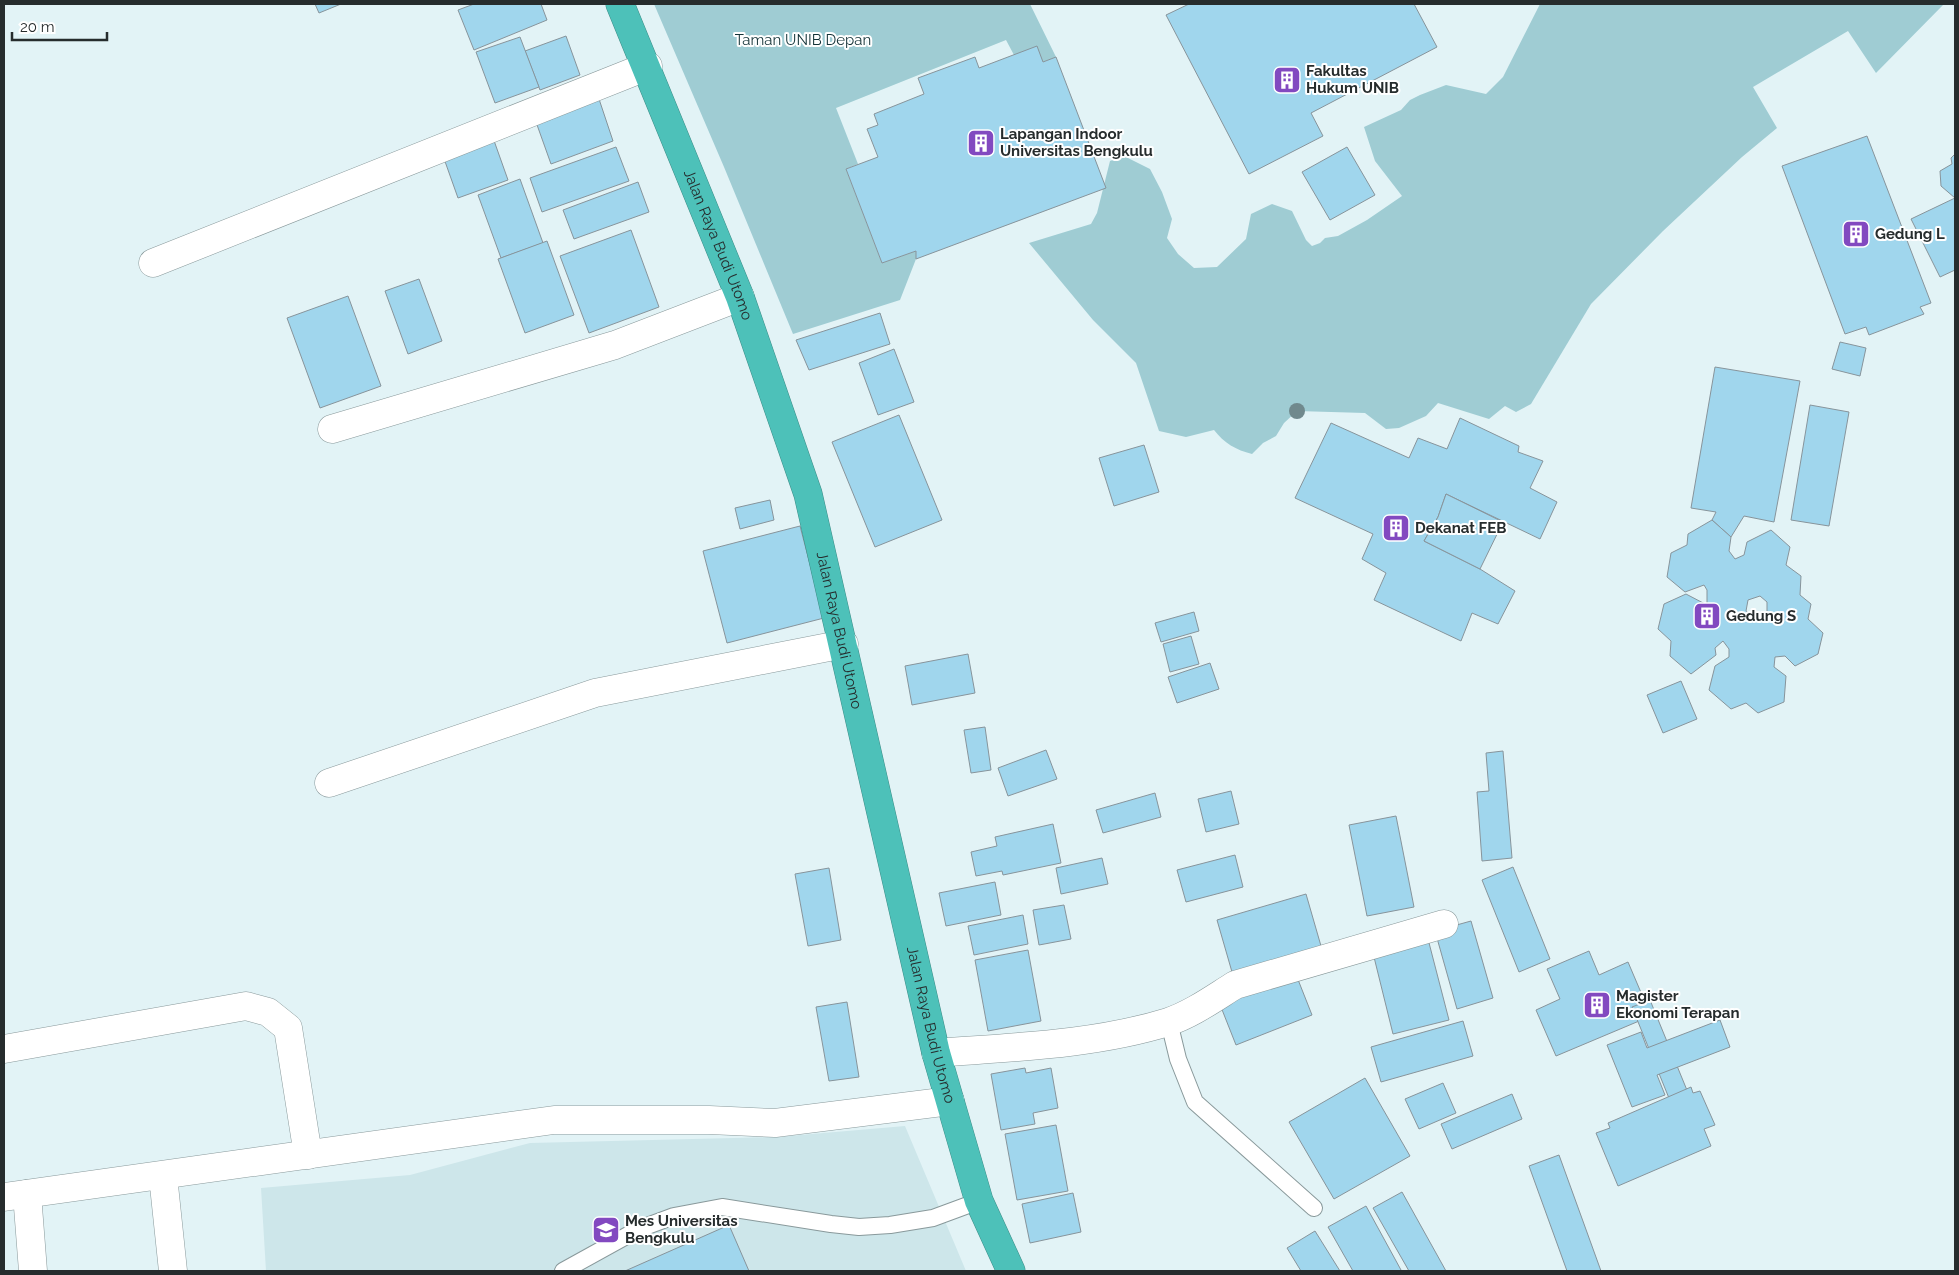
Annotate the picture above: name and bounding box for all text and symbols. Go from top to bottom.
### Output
scale bar [12,10,108,42]
text: 20 m [20,18,55,36]
park label: Taman UNIB Depan [735,31,871,49]
place label: Fakultas Hukum UNIB [1306,62,1399,97]
building icon: Fakultas Hukum UNIB [1272,65,1302,95]
place label: Lapangan Indoor Universitas Bengkulu [1000,125,1153,160]
building icon: Lapangan Indoor Universitas Bengkulu [966,128,996,158]
street label: Jalan Raya Budi Utomo [680,167,756,323]
building icon: Gedung L [1841,219,1871,249]
place label: Gedung L [1875,225,1945,243]
building icon: Dekanat FEB [1381,513,1411,543]
place label: Dekanat FEB [1415,519,1506,537]
street label: Jalan Raya Budi Utomo [813,550,866,711]
building icon: Gedung S [1692,601,1722,631]
place label: Gedung S [1726,607,1796,625]
street label: Jalan Raya Budi Utomo [903,945,959,1105]
place label: Magister Ekonomi Terapan [1616,987,1740,1022]
building icon: Magister Ekonomi Terapan [1582,990,1612,1020]
place label: Mes Universitas Bengkulu [625,1212,738,1247]
school or university icon: Mes Universitas Bengkulu [591,1215,621,1245]

